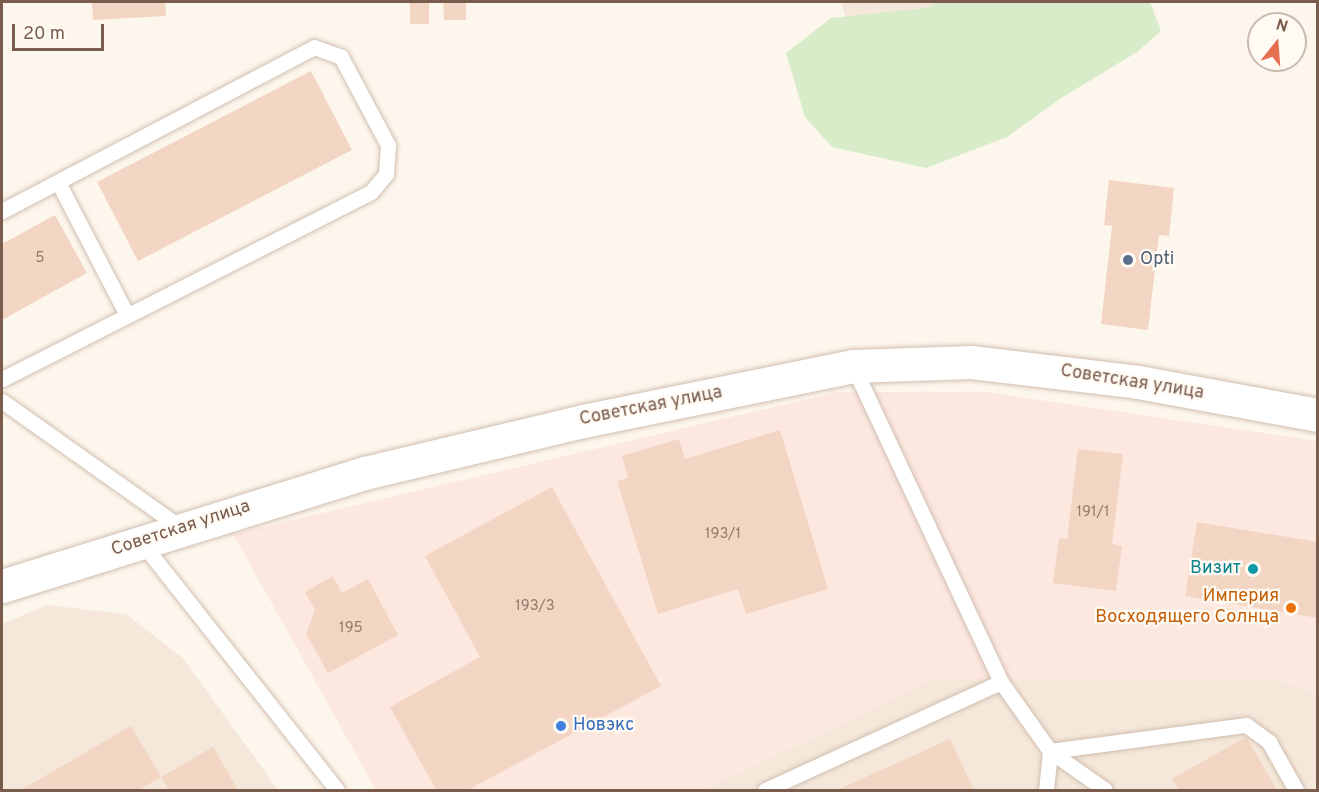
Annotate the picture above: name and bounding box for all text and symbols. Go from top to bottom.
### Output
scale bar [15,12,106,50]
north arrow [1247,12,1307,72]
text: N [1273,15,1290,38]
text: 20 m [23,23,65,46]
place label: Opti [1140,249,1174,271]
house number: 5 [35,250,45,268]
marker: Opti [1121,253,1135,267]
street label: Советская улица [1059,361,1205,405]
street label: Советская улица [578,383,724,431]
street label: Советская улица [109,496,253,562]
house number: 191/1 [1076,504,1110,522]
house number: 193/1 [705,526,741,544]
place label: Визит [1190,558,1241,580]
marker: Визит [1246,562,1260,576]
place label: Империя Восходящего Солнца [1095,587,1279,630]
house number: 193/3 [515,598,555,616]
marker: Империя Восходящего Солнца [1284,601,1298,615]
house number: 195 [339,620,363,638]
place label: Новэкс [573,715,634,737]
marker: Новэкс [554,719,568,733]

